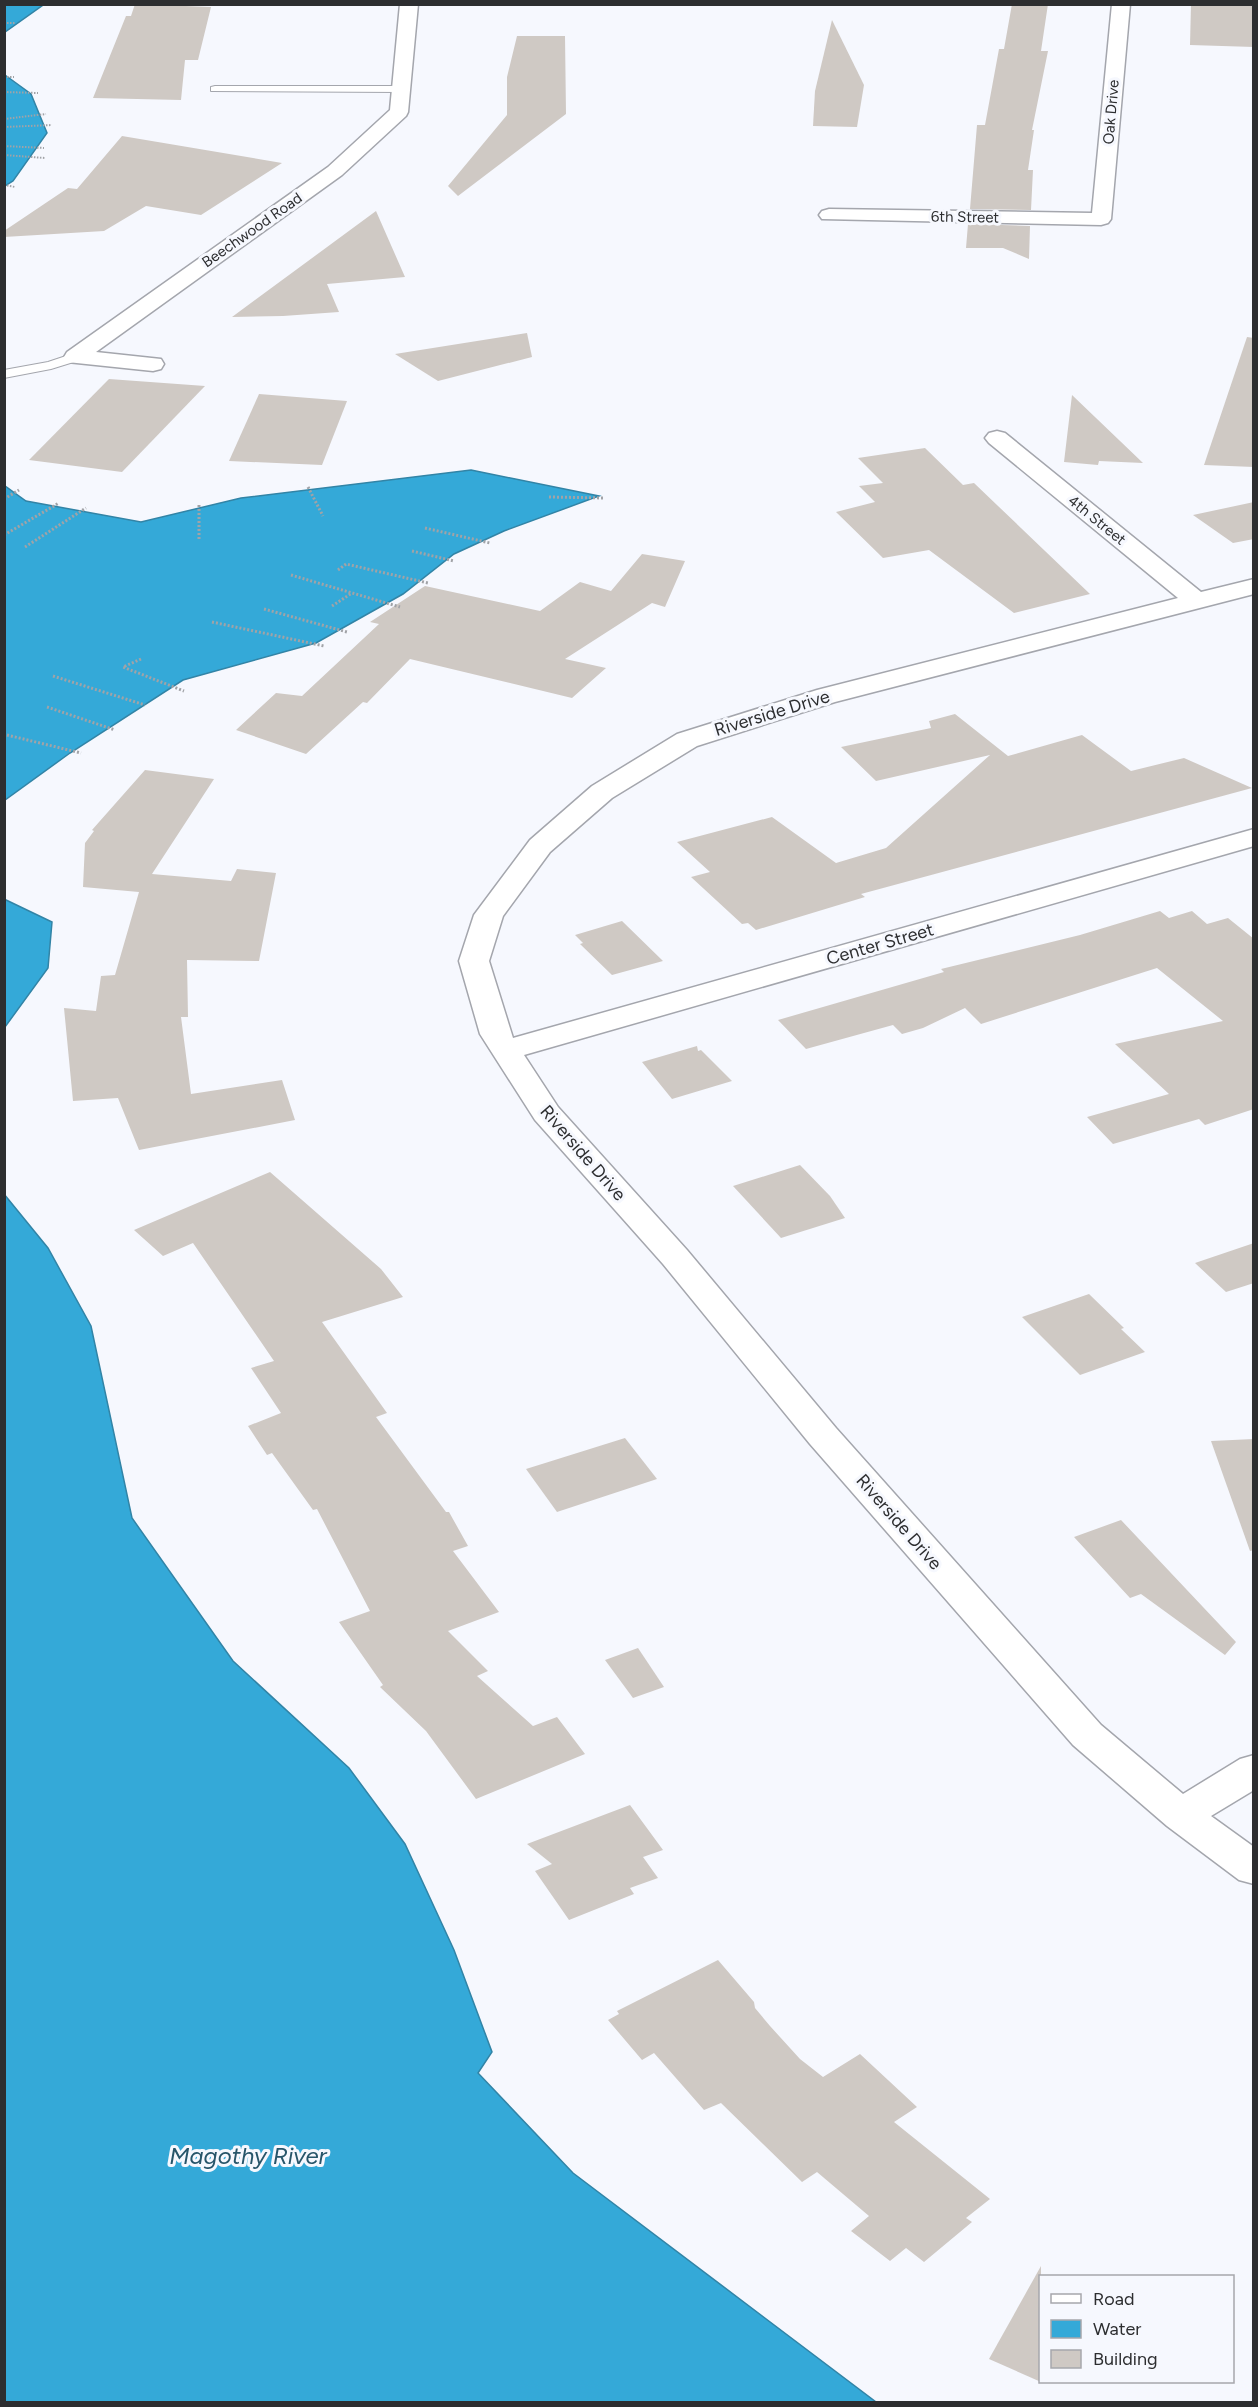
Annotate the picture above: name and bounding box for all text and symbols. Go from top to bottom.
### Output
street label: Oak Drive [1099,79,1123,145]
street label: Beechwood Road [199,189,305,271]
street label: 6th Street [931,207,1000,227]
street label: 4th Street [1065,491,1130,549]
street label: Riverside Drive [712,685,833,741]
street label: Center Street [824,918,936,970]
street label: Riverside Drive [535,1101,631,1205]
street label: Riverside Drive [851,1470,947,1574]
water label: Magothy River [169,2141,328,2170]
legend [1039,2275,1234,2383]
text: Road [1093,2288,1134,2310]
text: Water [1093,2318,1141,2340]
text: Building [1093,2348,1158,2370]

